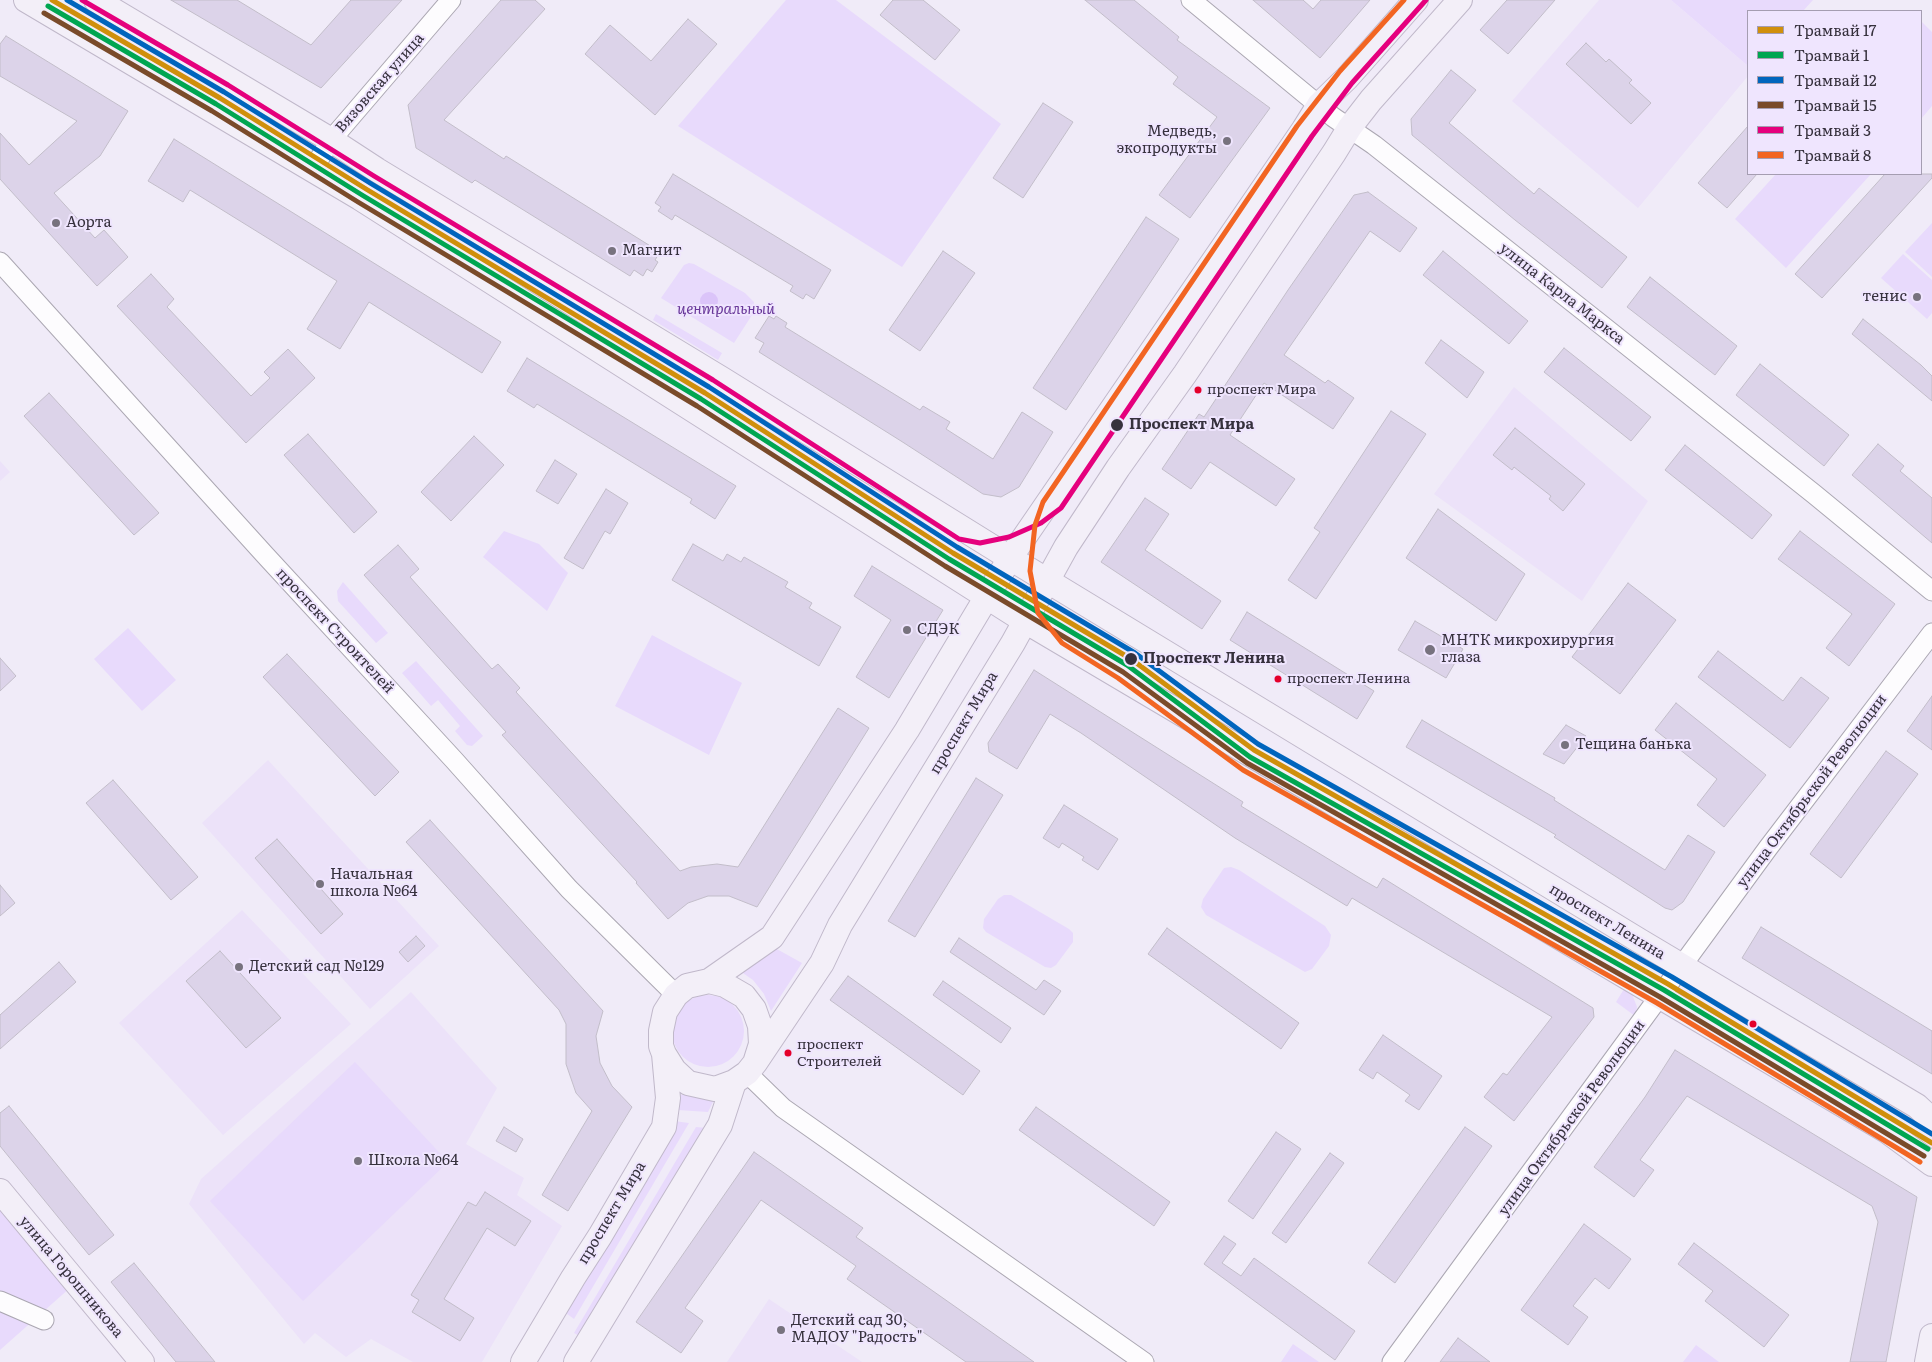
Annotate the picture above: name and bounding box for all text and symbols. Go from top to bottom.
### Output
legend [1747,10,1922,175]
text: Трамвай 17 [1794,18,1876,41]
street label: Вязовская улица [332,30,428,136]
text: Трамвай 1 [1794,43,1869,66]
text: Трамвай 12 [1794,68,1877,91]
text: Трамвай 15 [1794,93,1877,116]
text: Трамвай 3 [1794,118,1871,141]
place label: Медведь, экопродукты [1116,123,1217,158]
marker: Медведь, экопродукты [1221,135,1233,147]
text: Трамвай 8 [1794,143,1871,166]
place label: Аорта [66,214,112,232]
marker: Аорта [50,217,62,229]
street label: улица Карла Маркса [1496,239,1628,349]
place label: Магнит [622,242,682,260]
marker: Магнит [606,245,618,257]
place label: тенис [1863,288,1907,306]
marker: тенис [1911,291,1923,303]
park label: центральный [677,301,775,319]
place label: проспект Мира [1207,382,1316,398]
marker: проспект Мира [1193,385,1203,395]
place label: Проспект Мира [1129,416,1254,434]
marker: Проспект Мира [1109,417,1125,433]
street label: проспект Строителей [272,565,398,697]
place label: СДЭК [917,621,959,639]
marker: СДЭК [901,624,913,636]
place label: МНТК микрохирургия глаза [1441,632,1614,667]
marker: МНТК микрохирургия глаза [1423,643,1437,657]
place label: Проспект Ленина [1143,650,1285,668]
marker: Проспект Ленина [1123,651,1139,667]
street label: проспект Мира [926,668,1002,778]
place label: проспект Ленина [1287,671,1410,687]
marker: проспект Ленина [1273,674,1283,684]
street label: улица Октябрьской Революции [1733,691,1891,891]
place label: Тещина банька [1575,736,1691,754]
marker: Тещина банька [1559,739,1571,751]
place label: Начальная школа №64 [330,866,418,901]
marker: Начальная школа №64 [314,878,326,890]
street label: проспект Ленина [1546,880,1668,964]
place label: Детский сад №129 [249,958,384,976]
marker: Детский сад №129 [233,961,245,973]
street label: улица Октябрьской Революции [1495,1017,1649,1219]
unlabelled marker [1748,1019,1758,1029]
place label: проспект Строителей [797,1037,882,1070]
marker: проспект Строителей [783,1048,793,1058]
place label: Школа №64 [368,1152,458,1170]
marker: Школа №64 [352,1155,364,1167]
street label: проспект Мира [574,1158,650,1268]
street label: улица Горошникова [15,1213,127,1341]
place label: Детский сад 30, МАДОУ "Радость" [791,1312,923,1347]
marker: Детский сад 30, МАДОУ "Радость" [775,1324,787,1336]

